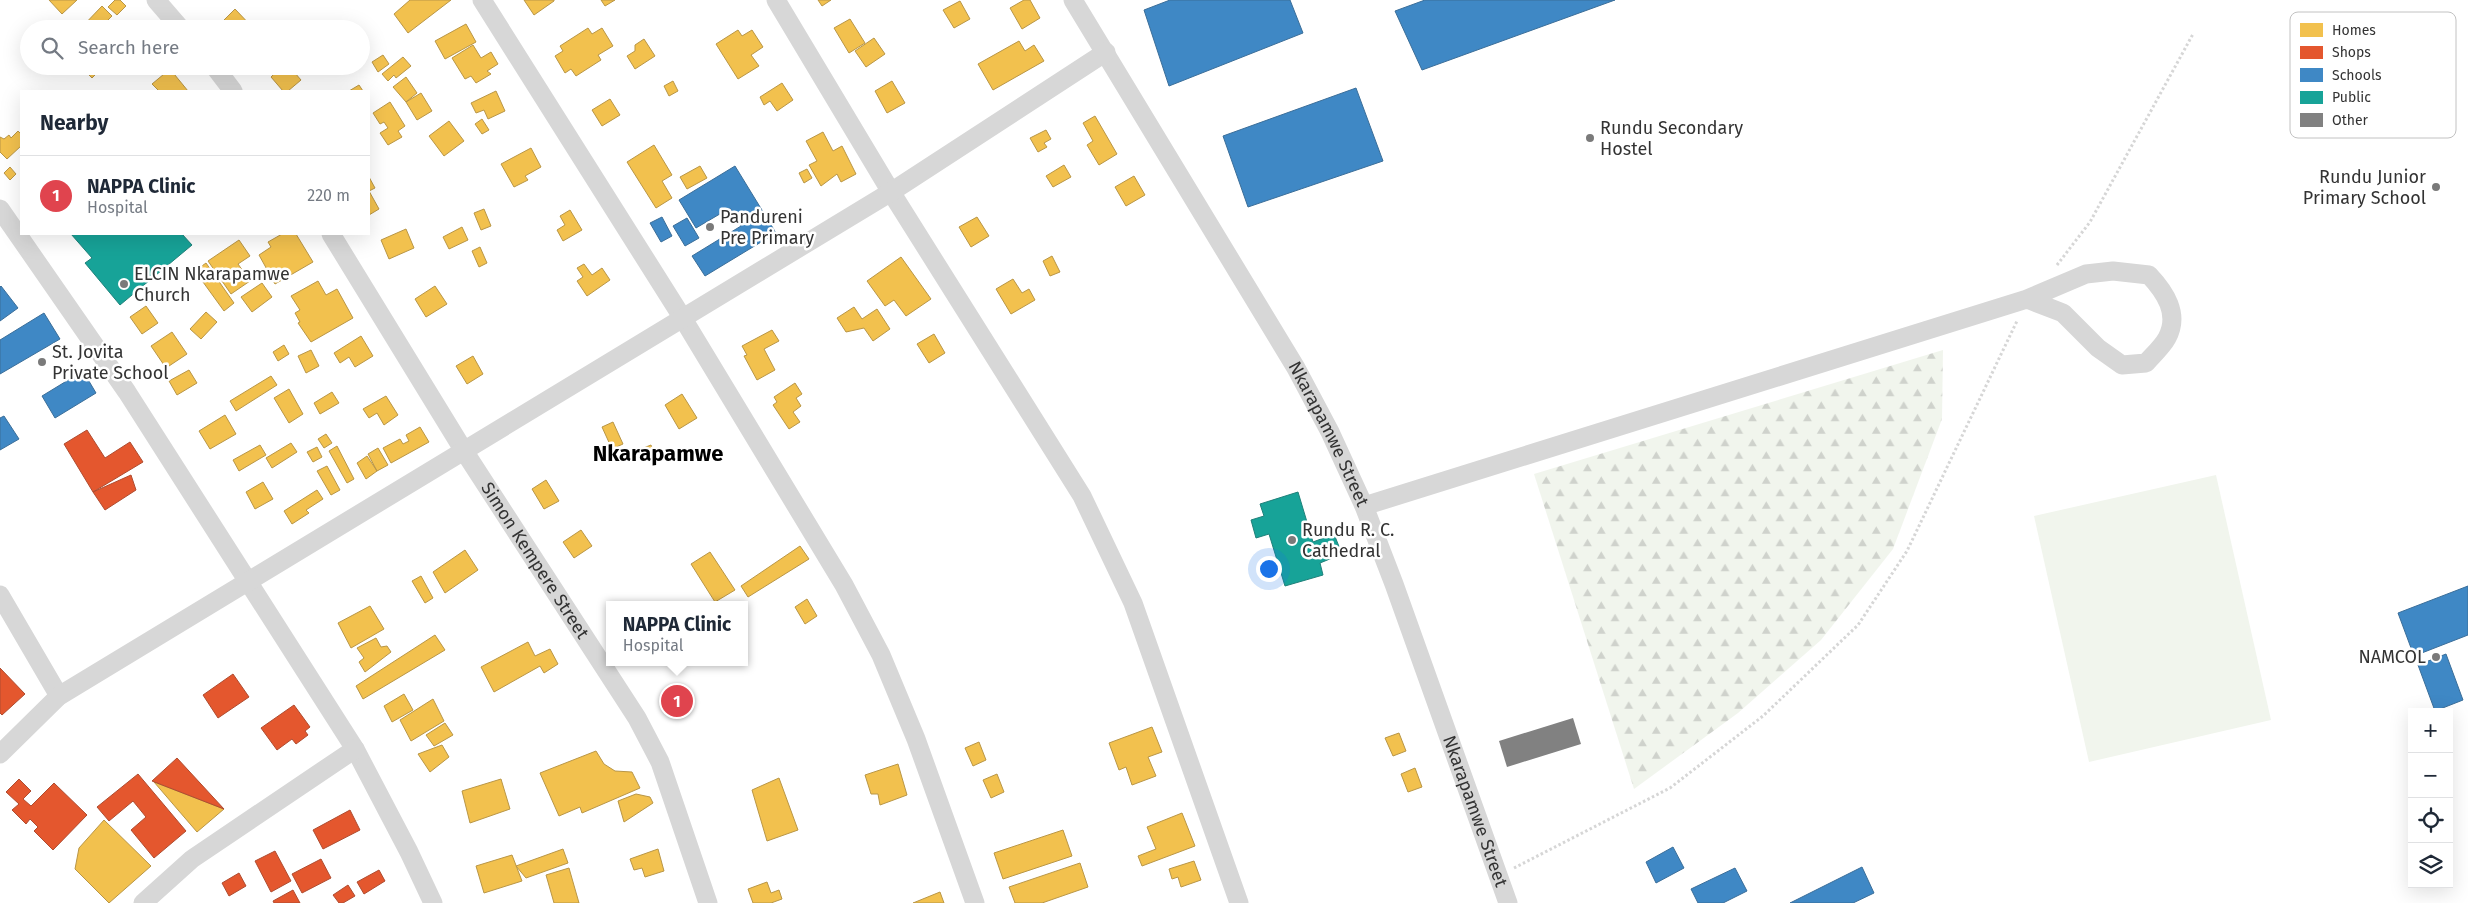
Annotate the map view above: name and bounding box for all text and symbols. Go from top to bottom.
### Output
legend [2290,12,2456,138]
search box [20,20,370,75]
text: Homes [2332,22,2376,39]
icon: search [38,34,66,62]
text: Search here [78,36,179,59]
text: Shops [2332,44,2371,61]
text: Schools [2332,67,2382,84]
text: Public [2332,89,2371,106]
text: Nearby [40,110,108,136]
text: Other [2332,112,2369,129]
place label: Rundu Secondary Hostel [1600,117,1743,160]
marker: Rundu Secondary Hostel [1584,132,1596,144]
place label: Rundu Junior Primary School [2303,166,2426,209]
text: NAPPA Clinic [87,175,195,198]
marker: Rundu Junior Primary School [2430,181,2442,193]
text: 1 [52,186,60,205]
text: 220 m [307,186,350,205]
text: Hospital [87,198,148,217]
place label: Pandureni Pre Primary [720,206,814,249]
marker: Pandureni Pre Primary [704,221,716,233]
place label: ELCIN Nkarapamwe Church [134,263,290,306]
marker: ELCIN Nkarapamwe Church [118,278,130,290]
place label: St. Jovita Private School [52,341,169,384]
marker: St. Jovita Private School [36,356,48,368]
street label: Nkarapamwe Street [1284,358,1374,511]
district label: Nkarapamwe [593,440,723,467]
street label: Simon Kempere Street [476,478,594,643]
place label: Rundu R. C. Cathedral [1302,519,1394,562]
marker: Rundu R. C. Cathedral [1286,534,1298,546]
your location [1256,556,1282,582]
popup [606,601,748,666]
text: NAPPA Clinic [623,613,731,636]
text: Hospital [623,636,683,655]
place label: NAMCOL [2358,646,2426,668]
marker: NAMCOL [2430,651,2442,663]
pin: 1 [661,682,693,720]
map controls [2408,708,2453,888]
button: + [2408,708,2453,753]
street label: Nkarapamwe Street [1438,732,1513,890]
button: − [2408,753,2453,798]
button: locate [2408,798,2453,843]
button: layers [2408,843,2453,888]

